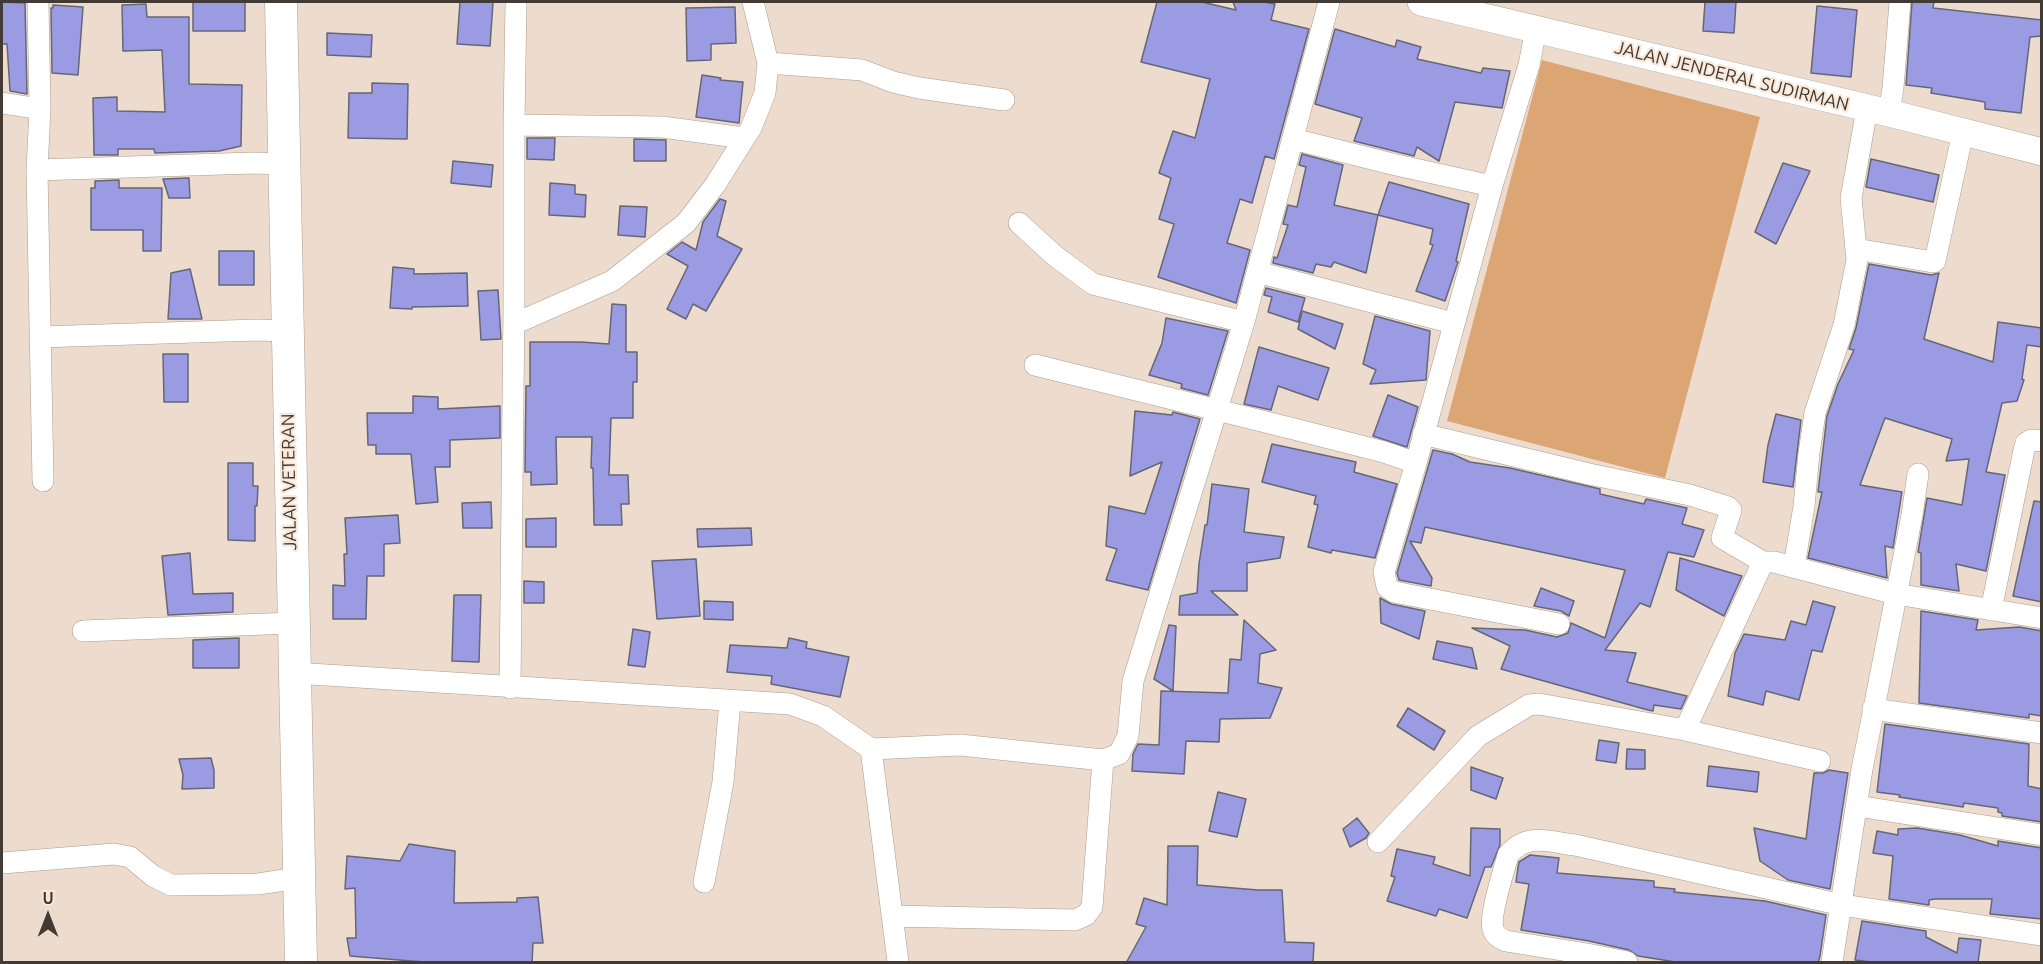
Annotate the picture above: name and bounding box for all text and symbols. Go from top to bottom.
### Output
street label: JALAN JENDERAL SUDIRMAN [1613,36,1851,116]
street label: JALAN VETERAN [277,413,301,551]
north arrow [18,886,78,946]
text: U [42,889,54,907]

